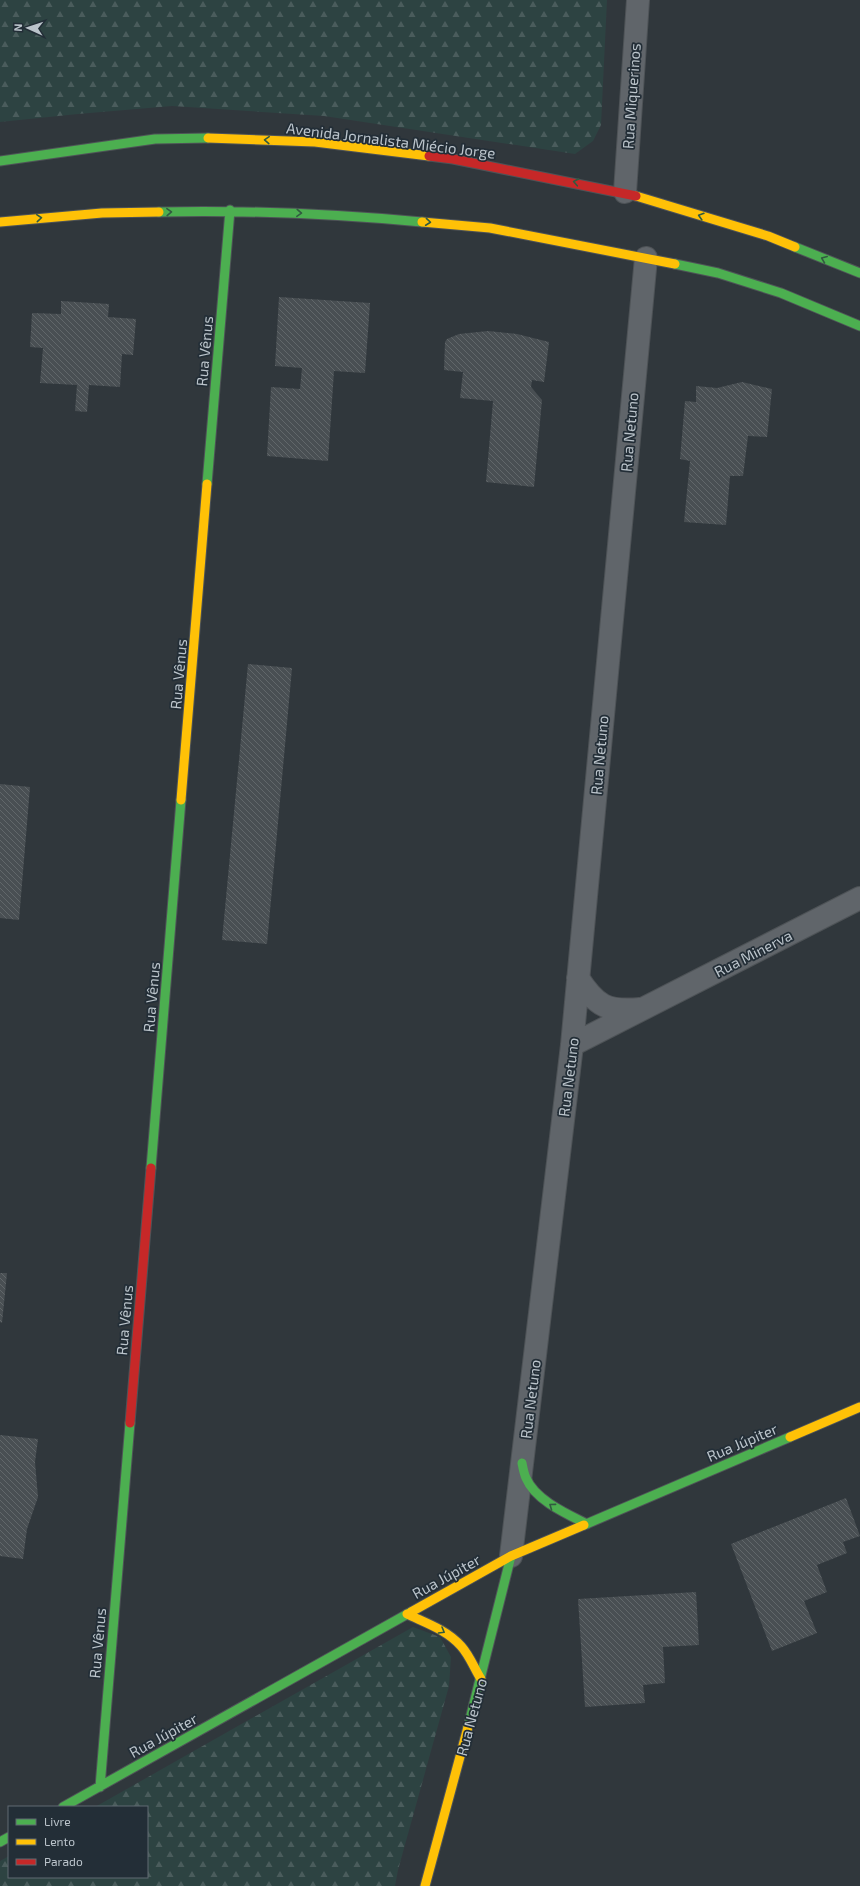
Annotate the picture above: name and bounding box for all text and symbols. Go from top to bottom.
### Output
north arrow [8,8,48,48]
text: N [11,23,24,32]
street label: Rua Miquerinos [618,42,644,150]
street label: Avenida Jornalista Miécio Jorge [285,118,497,162]
one-way arrow [264,135,270,144]
one-way arrow [573,179,579,187]
one-way arrow [166,207,172,216]
one-way arrow [296,209,302,218]
one-way arrow [698,212,705,220]
one-way arrow [36,214,42,223]
one-way arrow [425,218,431,227]
one-way arrow [820,255,827,263]
street label: Rua Vênus [192,315,216,387]
street label: Rua Netuno [617,392,641,472]
street label: Rua Vênus [166,638,190,710]
street label: Rua Netuno [587,715,611,795]
street label: Rua Minerva [711,926,795,980]
street label: Rua Vênus [139,961,163,1033]
street label: Rua Netuno [554,1036,582,1118]
street label: Rua Vênus [112,1284,136,1356]
street label: Rua Netuno [516,1358,544,1440]
street label: Rua Júpiter [704,1419,780,1465]
one-way arrow [550,1503,557,1510]
street label: Rua Júpiter [409,1550,483,1602]
street label: Rua Vênus [85,1607,109,1679]
one-way arrow [438,1627,445,1634]
street label: Rua Netuno [452,1676,490,1758]
street label: Rua Júpiter [126,1709,200,1761]
legend [8,1806,148,1878]
text: Livre [44,1814,71,1828]
text: Lento [44,1834,75,1848]
text: Parado [44,1854,83,1868]

